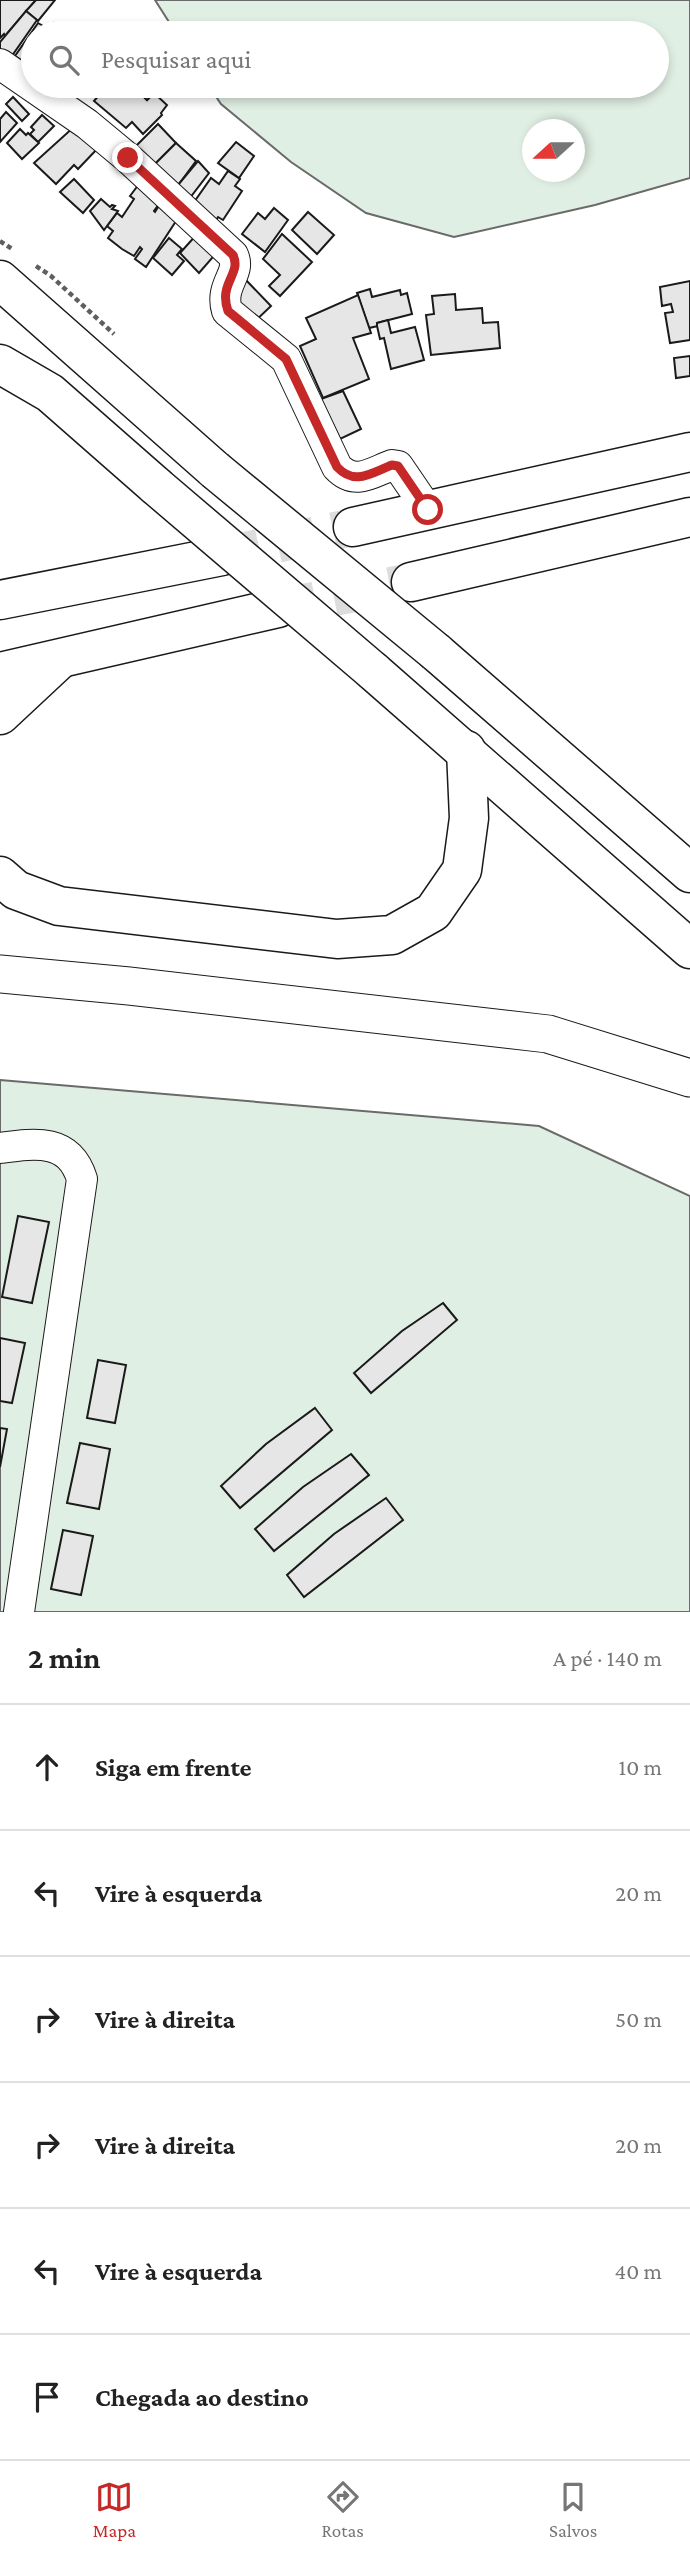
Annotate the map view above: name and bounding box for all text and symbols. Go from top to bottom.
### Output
search box [21,21,669,98]
icon: search [45,41,83,79]
text: Pesquisar aqui [101,45,251,74]
north arrow [522,119,585,182]
route end [112,142,143,173]
route start [412,494,443,525]
text: 2 min [28,1641,100,1674]
text: A pé · 140 m [553,1645,662,1671]
icon: ahead [28,1748,66,1786]
text: Siga em frente [95,1753,252,1782]
text: 10 m [619,1754,662,1780]
icon: left [28,1874,66,1912]
text: Vire à esquerda [95,1879,262,1908]
text: 20 m [615,1880,662,1906]
icon: right [28,2000,66,2038]
text: Vire à direita [95,2005,235,2034]
text: 50 m [615,2006,662,2032]
icon: right [28,2126,66,2164]
text: Vire à direita [95,2131,235,2160]
text: 20 m [615,2132,662,2158]
icon: left [28,2252,66,2290]
text: Vire à esquerda [95,2257,262,2286]
text: 40 m [614,2258,662,2284]
icon: arrive [28,2378,66,2416]
text: Chegada ao destino [95,2383,309,2412]
tab: Mapa [93,2478,136,2541]
tab: Rotas [321,2478,364,2541]
tab: Salvos [549,2478,597,2541]

